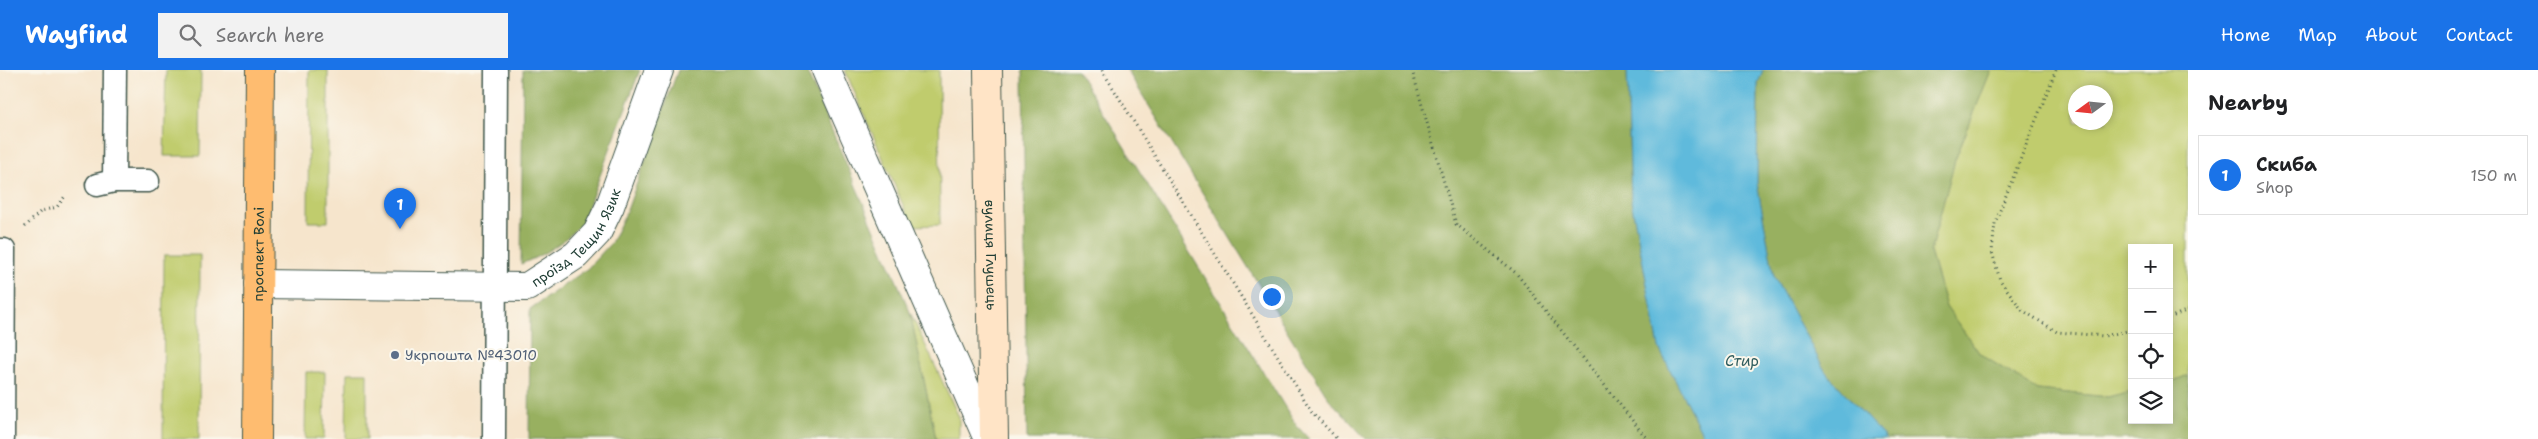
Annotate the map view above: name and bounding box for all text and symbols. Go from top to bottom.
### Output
search box [158,13,508,58]
text: Wayfind [25,19,128,51]
icon: search [176,21,204,49]
text: Search here [216,23,324,48]
text: Home [2221,23,2270,47]
text: Map [2298,23,2337,47]
text: About [2365,23,2418,47]
text: Contact [2446,23,2513,47]
north arrow [2068,85,2113,130]
text: Nearby [2208,89,2288,117]
text: Скиба [2256,152,2317,177]
text: 1 [2221,165,2229,186]
text: 150 m [2470,165,2517,186]
text: Shop [2256,177,2293,198]
street label: проїзд Тещин Язик [528,185,625,291]
pin: 1 [384,188,416,229]
street label: вулиця Глушець [981,200,1001,310]
street label: проспект Волі [249,207,268,301]
map controls [2128,244,2173,424]
button: + [2128,244,2173,289]
your location [1259,284,1285,310]
button: − [2128,289,2173,334]
button: locate [2128,334,2173,379]
place label: Укрпошта №43010 [405,346,537,364]
marker: Укрпошта №43010 [389,349,401,361]
water label: Стир [1725,351,1759,371]
button: layers [2128,379,2173,424]

